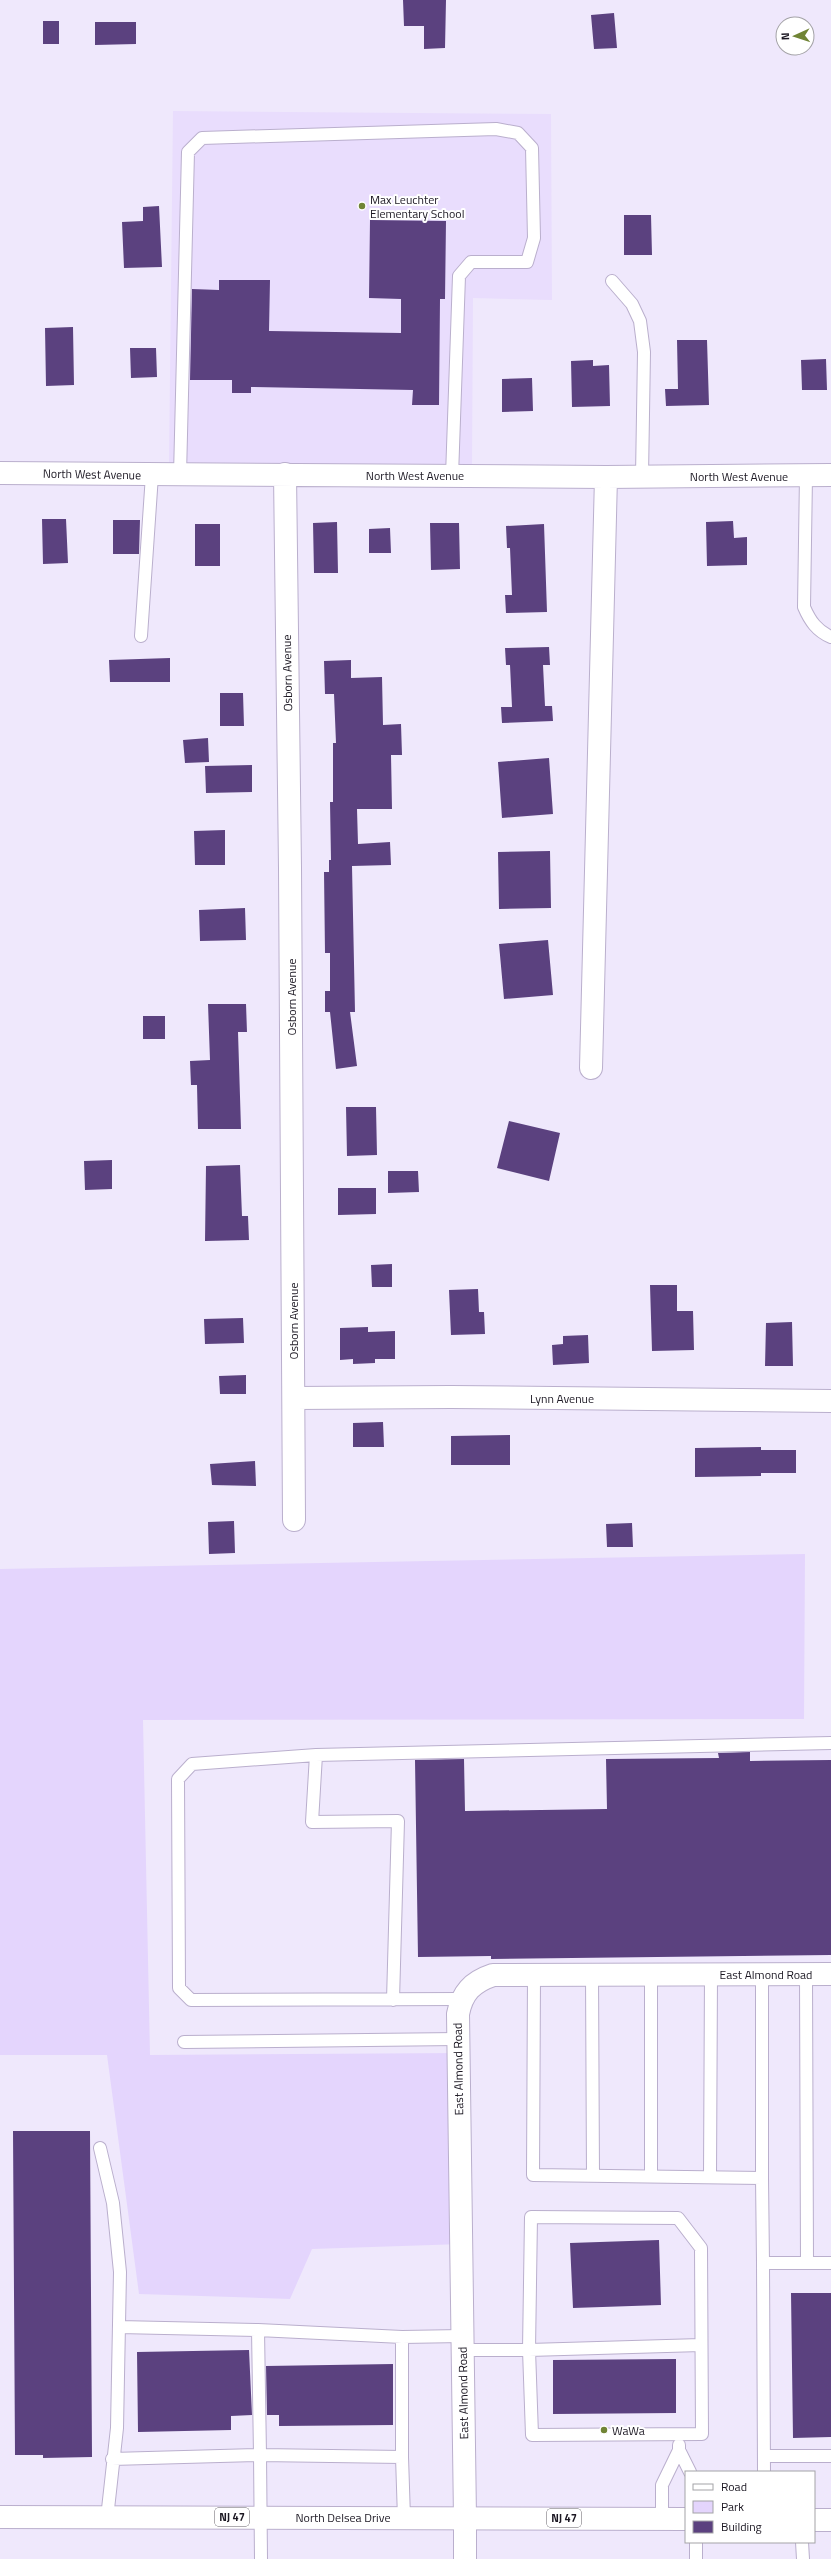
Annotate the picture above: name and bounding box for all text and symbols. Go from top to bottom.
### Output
north arrow [775,16,815,56]
text: N [777,32,793,41]
place label: Max Leuchter Elementary School [370,190,464,223]
marker: Max Leuchter Elementary School [357,201,367,211]
street label: North West Avenue [43,464,141,484]
street label: North West Avenue [366,466,464,485]
street label: North West Avenue [690,467,788,486]
street label: Osborn Avenue [277,634,297,712]
street label: Osborn Avenue [282,959,301,1035]
street label: Osborn Avenue [284,1283,303,1359]
street label: Lynn Avenue [530,1389,594,1408]
street label: East Almond Road [720,1965,812,1984]
street label: East Almond Road [448,2022,468,2116]
street label: East Almond Road [453,2346,473,2440]
place label: WaWa [612,2421,645,2440]
marker: WaWa [599,2425,609,2435]
legend [685,2471,815,2543]
text: Road [721,2477,747,2496]
text: Park [721,2497,744,2516]
road number: NJ 47 [215,2508,249,2526]
street label: North Delsea Drive [296,2508,390,2527]
road number: NJ 47 [547,2509,581,2527]
text: Building [721,2517,762,2536]

